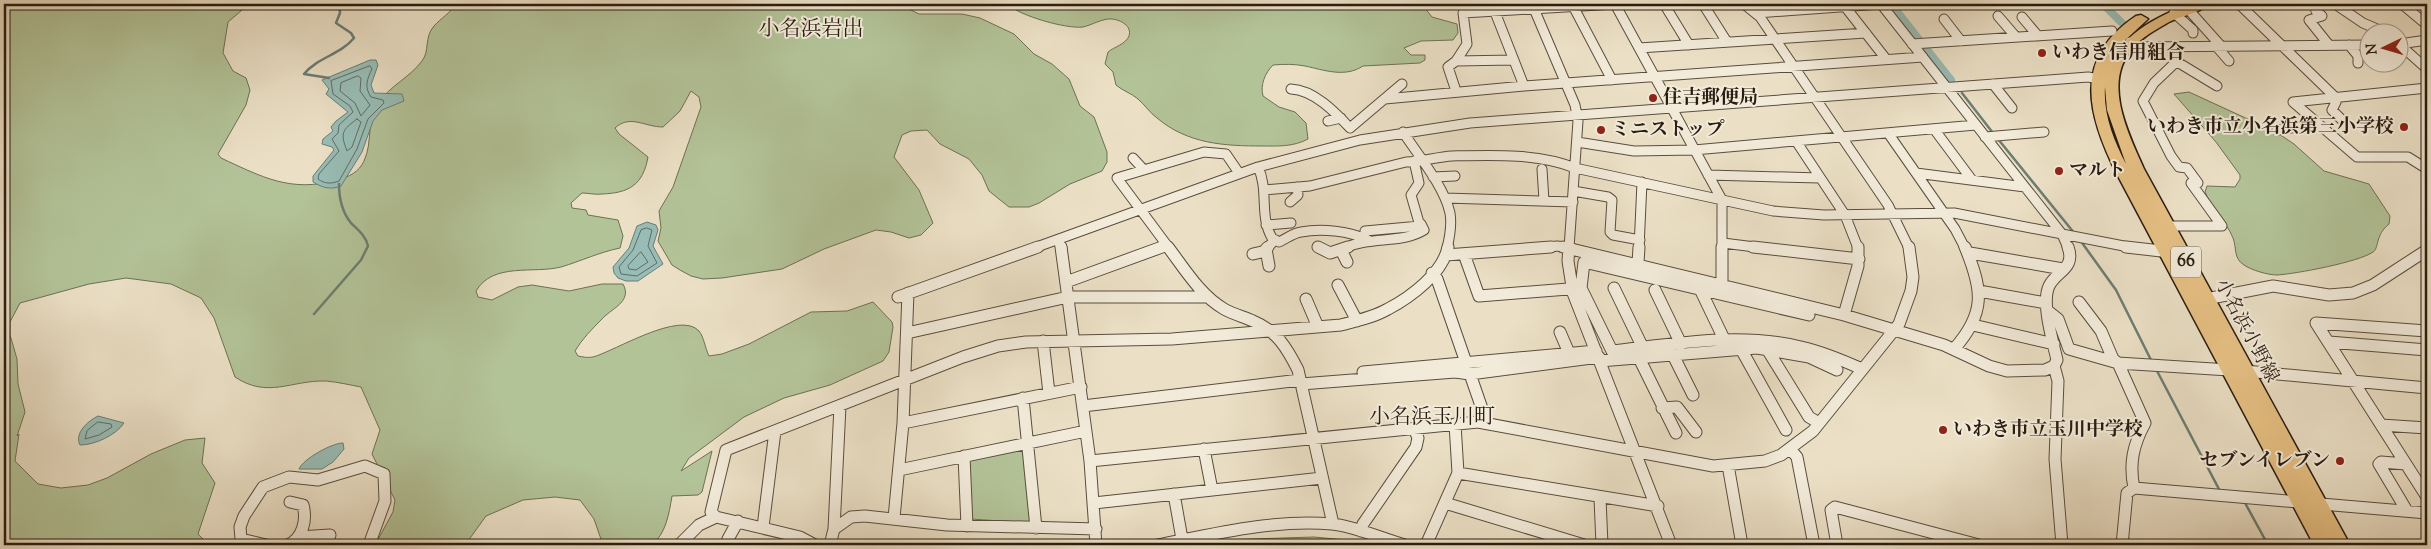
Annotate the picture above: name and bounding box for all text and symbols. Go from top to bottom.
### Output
district label: 小名浜岩出 [759,15,864,45]
north arrow [2358,22,2408,72]
place label: いわき信用組合 [2052,40,2185,67]
text: N [2363,43,2383,55]
marker: いわき信用組合 [2036,47,2048,59]
place label: 住吉郵便局 [1663,85,1758,112]
marker: 住吉郵便局 [1647,92,1659,104]
place label: いわき市立小名浜第三小学校 [2147,114,2394,141]
place label: ミニストップ [1611,117,1724,144]
marker: いわき市立小名浜第三小学校 [2398,121,2410,133]
marker: ミニストップ [1595,124,1607,136]
place label: マルト [2069,158,2126,185]
marker: マルト [2053,165,2065,177]
road number: 66 [2171,246,2201,278]
street label: 小名浜小野線 [2207,274,2285,388]
district label: 小名浜玉川町 [1369,403,1495,433]
place label: いわき市立玉川中学校 [1953,417,2143,444]
marker: いわき市立玉川中学校 [1937,424,1949,436]
place label: セブンイレブン [2199,448,2330,475]
marker: セブンイレブン [2334,455,2346,467]

